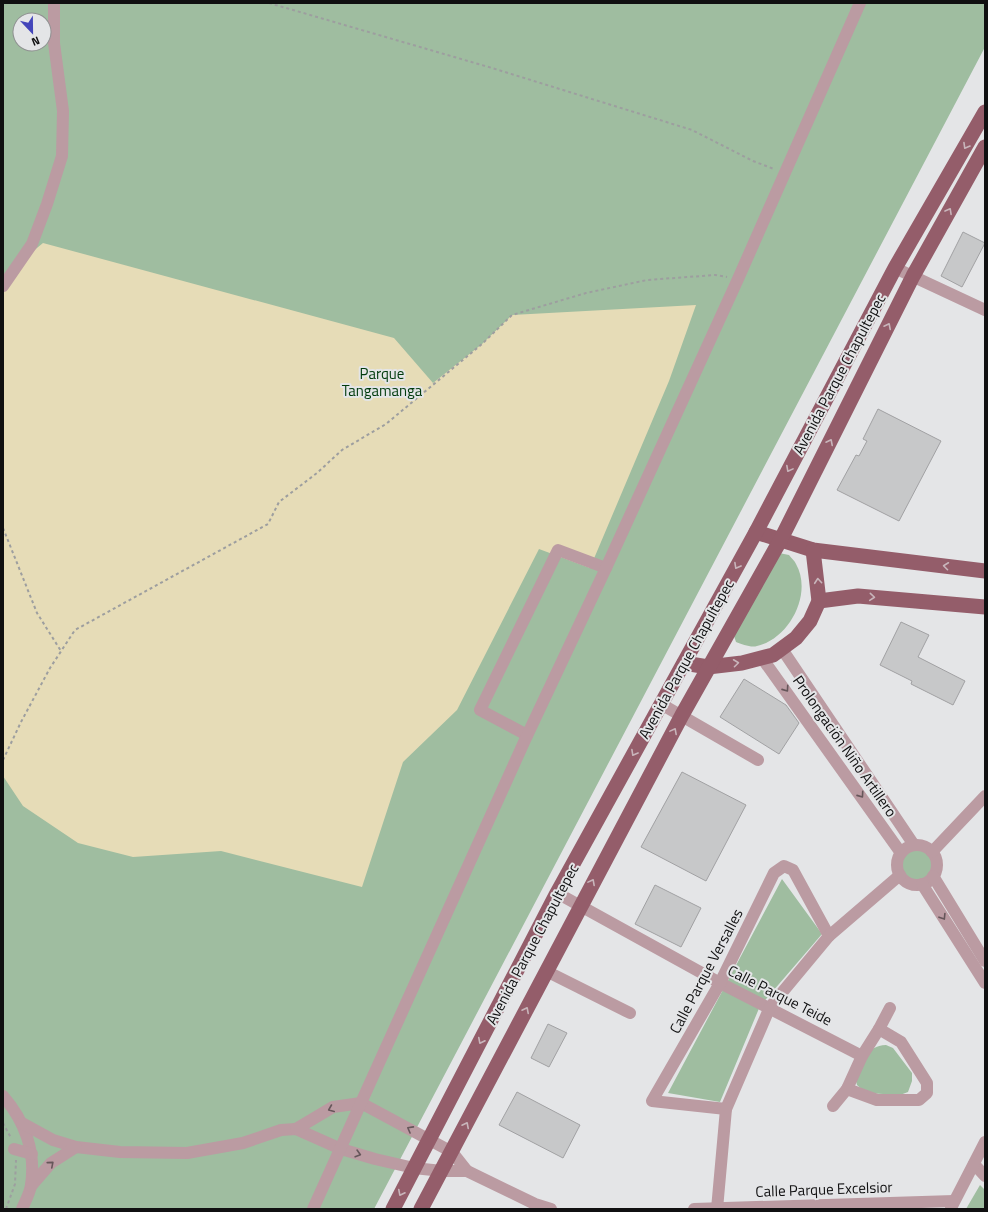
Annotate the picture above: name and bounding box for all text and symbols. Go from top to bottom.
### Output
north arrow [12,12,52,52]
text: N [29,32,42,50]
one-way arrow [963,142,970,149]
one-way arrow [945,208,952,215]
street label: Avenida Parque Chapultepec [787,289,891,459]
one-way arrow [884,322,891,330]
park label: Parque Tangamanga [342,362,423,402]
one-way arrow [825,439,833,446]
one-way arrow [786,465,794,472]
one-way arrow [734,562,742,569]
one-way arrow [943,562,949,571]
street label: Avenida Parque Chapultepec [632,575,740,743]
one-way arrow [814,578,823,584]
one-way arrow [869,593,875,602]
one-way arrow [733,659,739,668]
street label: Prolongación Niño Artillero [787,670,903,822]
one-way arrow [781,685,789,692]
one-way arrow [669,728,676,735]
one-way arrow [631,749,639,757]
one-way arrow [856,791,864,798]
street label: Avenida Parque Chapultepec [480,859,584,1029]
one-way arrow [588,879,595,886]
street label: Calle Parque Versalles [663,904,749,1038]
one-way arrow [938,913,946,920]
street label: Calle Parque Teide [724,959,836,1031]
one-way arrow [521,1007,529,1014]
one-way arrow [478,1037,486,1044]
one-way arrow [327,1104,335,1112]
one-way arrow [461,1122,469,1129]
one-way arrow [407,1127,414,1134]
one-way arrow [355,1149,362,1158]
one-way arrow [46,1161,54,1168]
street label: Calle Parque Excelsior [755,1175,893,1203]
one-way arrow [398,1189,406,1197]

